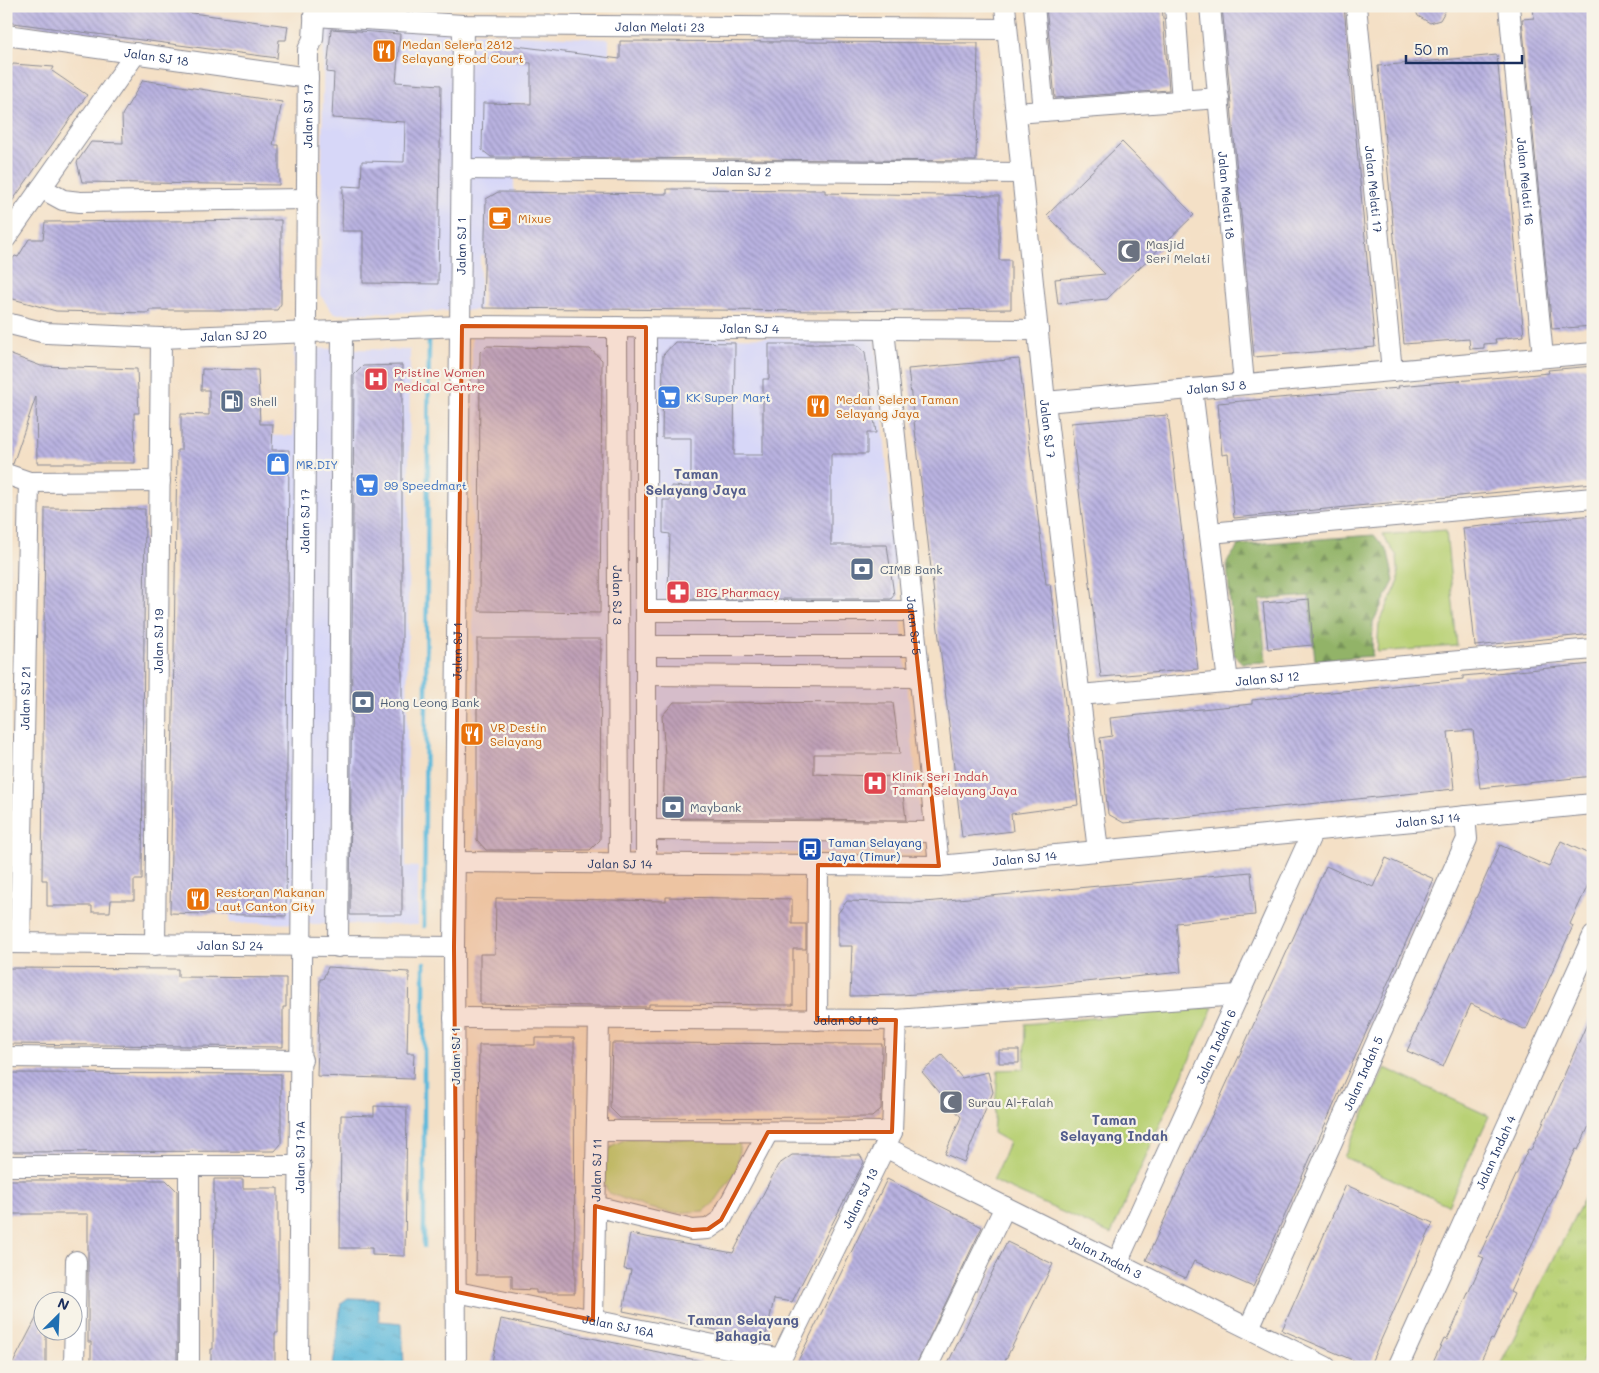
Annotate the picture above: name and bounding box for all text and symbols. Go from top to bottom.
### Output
street label: Jalan Melati 23 [615,18,704,35]
scale bar [1406,32,1523,64]
place label: Medan Selera 2812 Selayang Food Court [402,36,524,66]
restaurant icon: Medan Selera 2812 Selayang Food Court [371,38,397,64]
text: 50 m [1414,39,1449,59]
street label: Jalan SJ 18 [123,44,190,69]
street label: Jalan SJ 17 [299,83,316,148]
street label: Jalan Melati 16 [1514,137,1538,226]
street label: Jalan Melati 17 [1362,145,1386,234]
street label: Jalan Melati 18 [1215,151,1239,240]
street label: Jalan SJ 2 [712,163,772,179]
cafe icon: Mixue [487,205,513,231]
place label: Mixue [518,210,551,226]
street label: Jalan SJ 1 [453,217,469,275]
place label: Masjid Seri Melati [1146,236,1210,266]
mosque icon: Masjid Seri Melati [1116,238,1142,264]
street label: Jalan SJ 4 [720,320,779,336]
street label: Jalan SJ 20 [200,326,268,344]
place label: Pristine Women Medical Centre [394,364,485,394]
hospital icon: Pristine Women Medical Centre [363,366,389,392]
street label: Jalan SJ 8 [1186,376,1247,397]
supermarket icon: KK Super Mart [656,384,682,410]
fuel station icon: Shell [219,388,245,414]
place label: KK Super Mart [686,389,771,405]
place label: Medan Selera Taman Selayang Jaya [836,391,958,421]
place label: Shell [250,393,277,409]
restaurant icon: Medan Selera Taman Selayang Jaya [805,393,831,419]
street label: Jalan SJ 7 [1037,399,1060,459]
shop icon: MR.DIY [265,451,291,477]
place label: MR.DIY [296,456,338,472]
district label: Taman Selayang Jaya [645,464,747,499]
supermarket icon: 99 Speedmart [354,472,380,498]
place label: 99 Speedmart [384,477,467,493]
street label: Jalan SJ 17 [296,488,313,553]
bank icon: CIMB Bank [849,556,875,582]
place label: CIMB Bank [880,561,943,577]
street label: Jalan SJ 3 [610,565,626,625]
pharmacy icon: BIG Pharmacy [665,579,691,605]
place label: BIG Pharmacy [696,584,779,600]
street label: Jalan SJ 5 [903,595,925,656]
street label: Jalan SJ 19 [150,609,166,673]
street label: Jalan SJ 1 [449,622,465,680]
street label: Jalan SJ 21 [16,666,33,730]
street label: Jalan SJ 12 [1234,667,1300,689]
bank icon: Hong Leong Bank [350,689,376,715]
place label: Hong Leong Bank [380,694,479,710]
place label: VR Destin Selayang [490,719,546,749]
restaurant icon: VR Destin Selayang [459,721,485,747]
place label: Klinik Seri Indah Taman Selayang Jaya [892,768,1017,798]
hospital icon: Klinik Seri Indah Taman Selayang Jaya [862,770,888,796]
bank icon: Maybank [660,794,686,820]
place label: Maybank [690,799,741,815]
street label: Jalan SJ 14 [1395,809,1461,831]
place label: Taman Selayang Jaya (Timur) [828,834,922,864]
bus stop icon: Taman Selayang Jaya (Timur) [797,836,823,862]
street label: Jalan SJ 14 [992,847,1058,869]
street label: Jalan SJ 14 [588,855,652,872]
place label: Restoran Makanan Laut Canton City [216,884,325,914]
restaurant icon: Restoran Makanan Laut Canton City [185,886,211,912]
street label: Jalan SJ 24 [197,937,263,953]
street label: Jalan Indah 6 [1192,1007,1239,1086]
street label: Jalan SJ 16 [814,1012,878,1028]
street label: Jalan SJ 1 [447,1027,463,1085]
street label: Jalan Indah 5 [1339,1034,1386,1113]
mosque icon: Surau Al-Falah [938,1089,964,1115]
place label: Surau Al-Falah [968,1094,1053,1110]
district label: Taman Selayang Indah [1060,1110,1168,1145]
street label: Jalan Indah 4 [1472,1112,1519,1192]
street label: Jalan SJ 17A [291,1121,308,1193]
street label: Jalan SJ 11 [587,1138,605,1202]
street label: Jalan SJ 13 [838,1166,881,1231]
street label: Jalan Indah 3 [1066,1232,1144,1282]
north arrow [32,1290,82,1340]
text: N [55,1293,72,1315]
street label: Jalan SJ 16A [581,1310,656,1341]
district label: Taman Selayang Bahagia [687,1310,799,1345]

